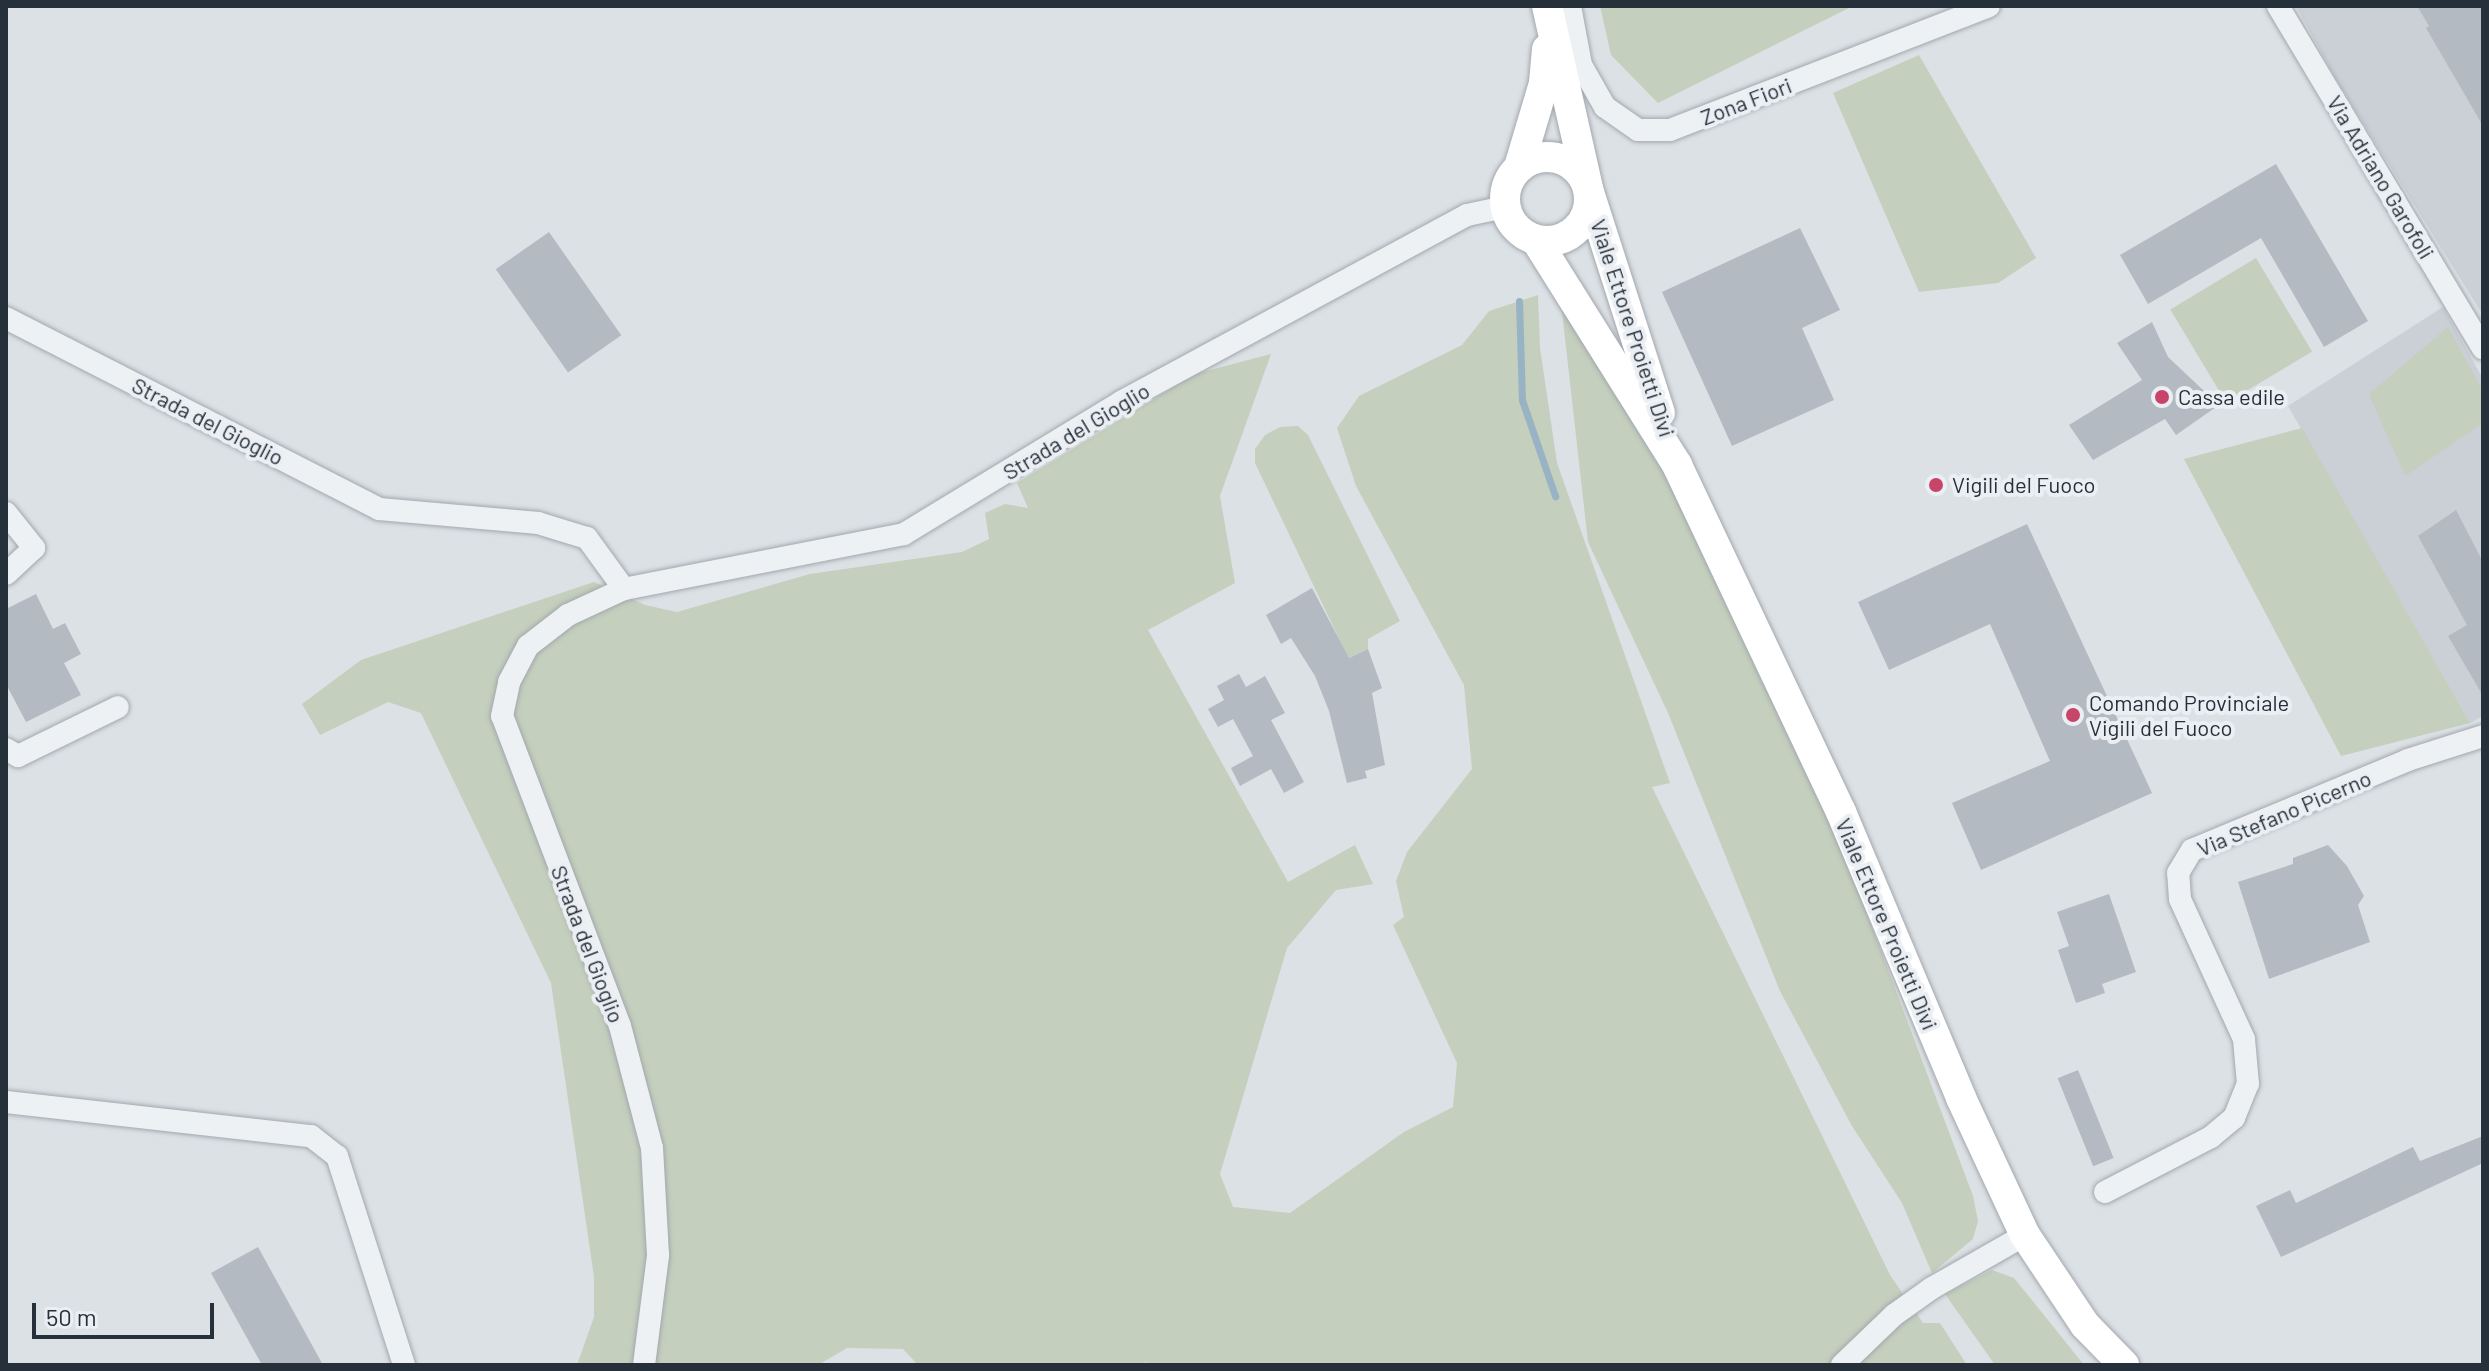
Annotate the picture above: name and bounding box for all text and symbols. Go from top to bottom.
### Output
street label: Zona Fiori [1697,72,1795,130]
street label: Via Adriano Garofoli [2322,90,2440,264]
street label: Viale Ettore Proietti Divi [1585,216,1681,440]
street label: Strada del Gioglio [128,371,288,471]
street label: Strada del Gioglio [998,377,1154,485]
place label: Cassa edile [2178,384,2285,410]
marker: Cassa edile [2153,388,2171,406]
place label: Vigili del Fuoco [1952,472,2096,498]
marker: Vigili del Fuoco [1927,476,1945,494]
place label: Comando Provinciale Vigili del Fuoco [2089,689,2289,740]
marker: Comando Provinciale Vigili del Fuoco [2064,706,2082,724]
street label: Via Stefano Picerno [2193,764,2375,862]
street label: Viale Ettore Proietti Divi [1830,814,1944,1034]
street label: Strada del Gioglio [546,862,630,1026]
scale bar [36,1287,218,1337]
text: 50 m [46,1302,97,1331]

